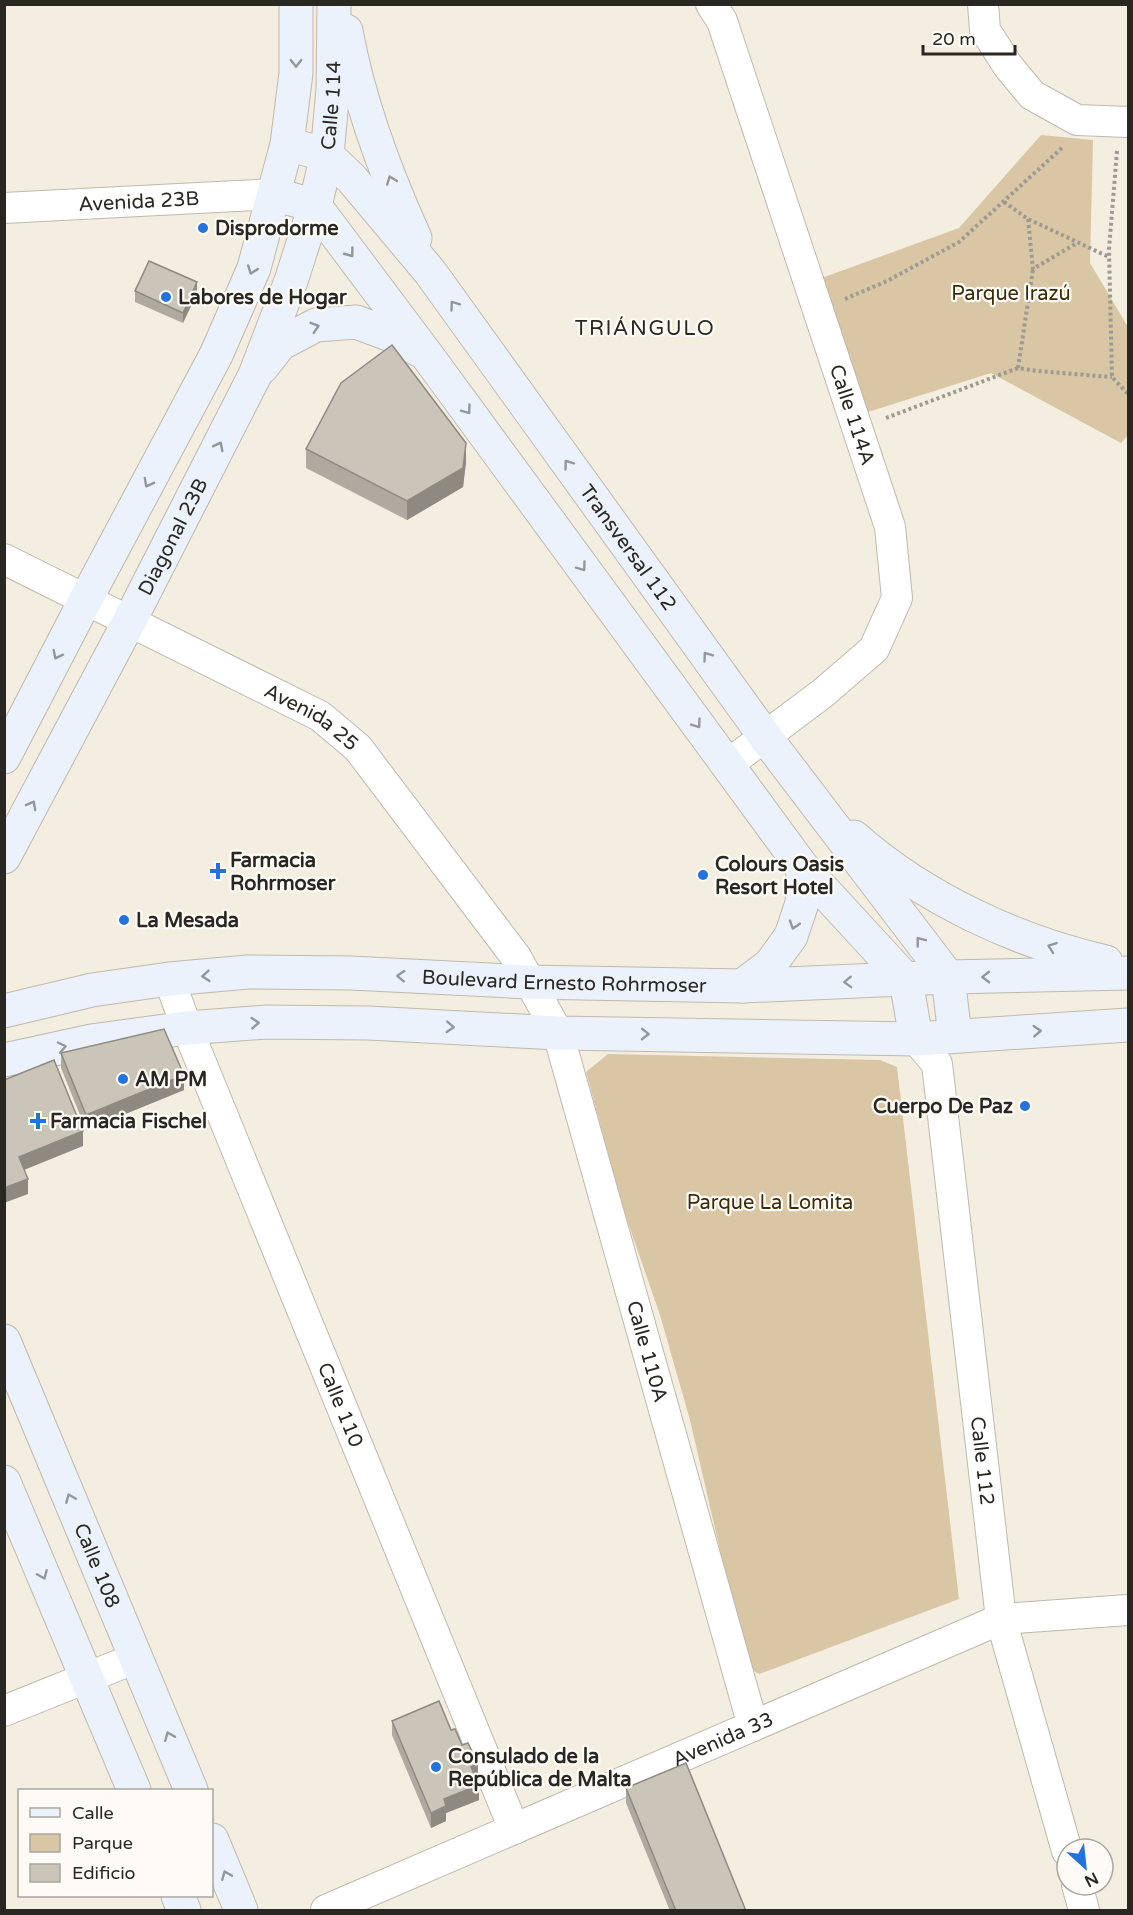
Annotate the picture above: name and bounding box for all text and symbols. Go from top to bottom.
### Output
scale bar [923,18,1014,56]
text: 20 m [932,28,976,50]
one-way arrow [289,58,302,67]
street label: Calle 114 [317,61,346,151]
one-way arrow [385,175,398,186]
street label: Avenida 23B [78,187,200,217]
place label: Disprodorme [215,217,339,241]
marker: Disprodorme [196,221,210,235]
one-way arrow [343,247,354,258]
one-way arrow [247,264,260,275]
park label: Parque Irazú [951,282,1071,306]
place label: Labores de Hogar [178,286,347,310]
marker: Labores de Hogar [159,290,173,304]
one-way arrow [450,301,461,312]
district label: TRIÁNGULO [575,316,715,341]
one-way arrow [310,322,320,334]
street label: Calle 114A [824,362,880,468]
one-way arrow [460,403,471,414]
one-way arrow [212,442,223,453]
one-way arrow [564,459,575,470]
street label: Diagonal 23B [134,474,213,600]
one-way arrow [144,476,155,487]
street label: Transversal 112 [574,480,681,616]
one-way arrow [575,560,586,571]
one-way arrow [53,649,64,659]
one-way arrow [703,651,714,662]
street label: Avenida 25 [260,679,363,756]
one-way arrow [690,718,701,729]
one-way arrow [25,801,36,812]
place label: Farmacia Rohrmoser [230,849,336,896]
place label: Colours Oasis Resort Hotel [715,853,844,900]
marker: Farmacia Rohrmoser [211,864,225,878]
marker: Colours Oasis Resort Hotel [696,868,710,882]
place label: La Mesada [136,909,239,933]
marker: La Mesada [117,913,131,927]
one-way arrow [789,919,802,930]
one-way arrow [917,937,928,948]
one-way arrow [1047,942,1058,955]
street label: Boulevard Ernesto Rohrmoser [421,966,707,998]
one-way arrow [202,969,211,982]
one-way arrow [396,969,405,982]
one-way arrow [982,970,991,983]
one-way arrow [843,975,852,988]
one-way arrow [250,1016,259,1029]
one-way arrow [445,1021,454,1034]
one-way arrow [1032,1025,1041,1038]
one-way arrow [640,1028,649,1040]
one-way arrow [56,1041,66,1054]
place label: AM PM [135,1068,207,1092]
marker: AM PM [116,1072,130,1086]
place label: Cuerpo De Paz [873,1095,1013,1119]
marker: Cuerpo De Paz [1018,1099,1032,1113]
place label: Farmacia Fischel [50,1110,207,1134]
marker: Farmacia Fischel [31,1114,45,1128]
park label: Parque La Lomita [687,1191,853,1215]
street label: Calle 110A [621,1298,672,1405]
street label: Calle 110 [312,1359,368,1451]
street label: Calle 112 [965,1415,999,1507]
one-way arrow [65,1493,77,1504]
street label: Calle 108 [68,1520,125,1612]
one-way arrow [36,1569,48,1580]
street label: Avenida 33 [669,1708,777,1772]
one-way arrow [164,1732,176,1743]
place label: Consulado de la República de Malta [448,1745,632,1792]
marker: Consulado de la República de Malta [429,1760,443,1774]
legend [18,1789,213,1897]
text: Calle [72,1802,114,1824]
text: Parque [72,1832,133,1854]
north arrow [1055,1837,1115,1897]
text: Edificio [72,1862,136,1884]
text: N [1081,1868,1102,1891]
one-way arrow [221,1871,233,1882]

